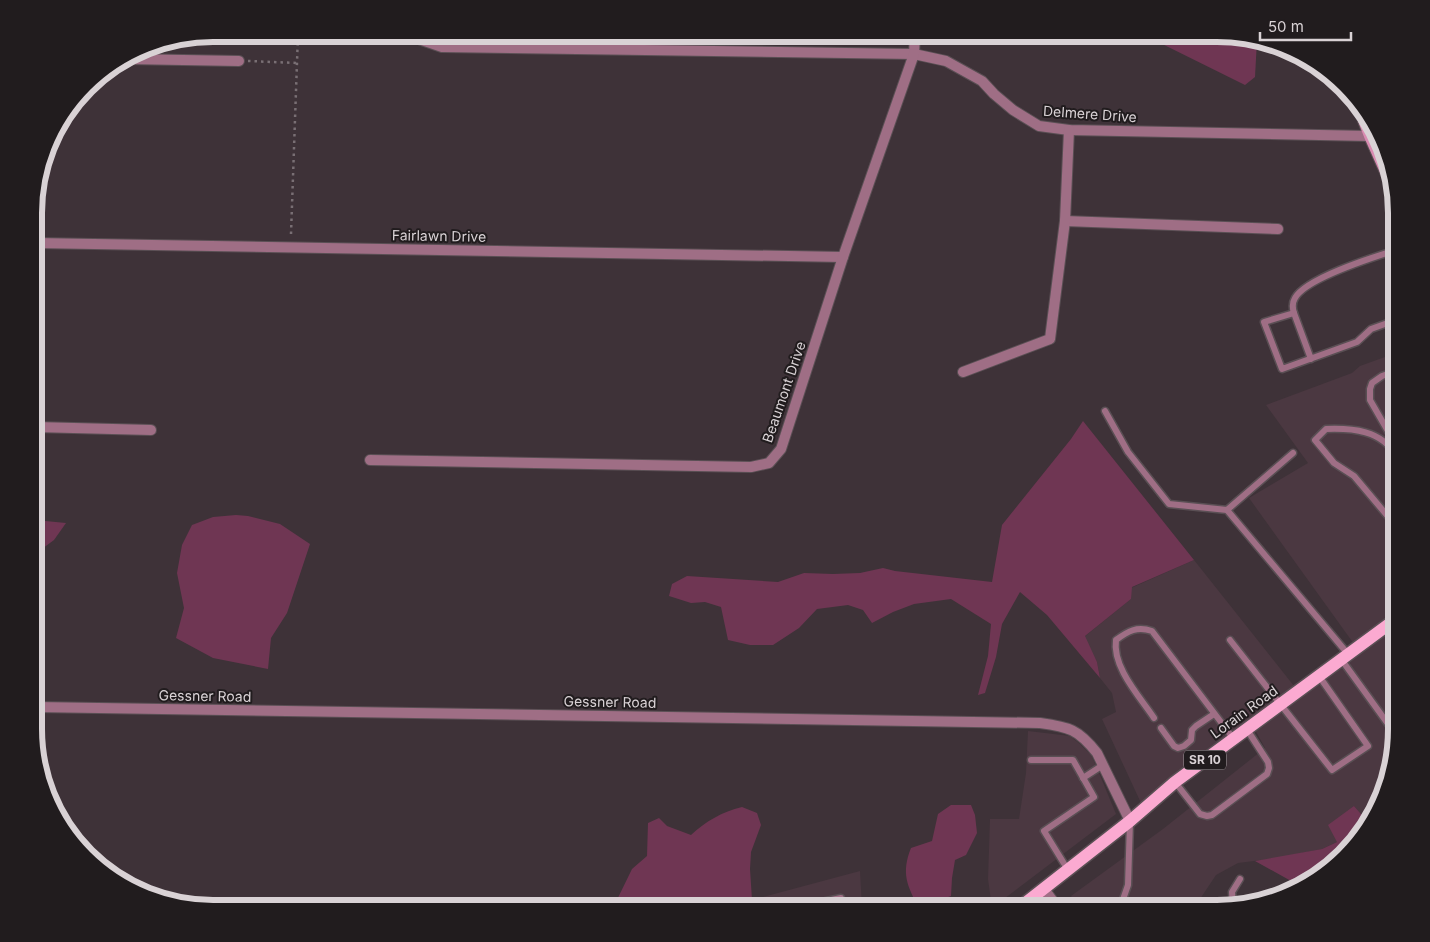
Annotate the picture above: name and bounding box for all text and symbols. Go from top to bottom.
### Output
scale bar [1260,10,1351,42]
text: 50 m [1268,17,1304,36]
street label: Delmere Drive [1043,102,1137,125]
street label: Fairlawn Drive [392,226,486,245]
street label: Beaumont Drive [758,339,809,445]
street label: Lorain Road [1207,682,1281,742]
street label: Gessner Road [158,686,252,705]
street label: Gessner Road [563,692,657,711]
road number: SR 10 [1184,750,1226,770]

